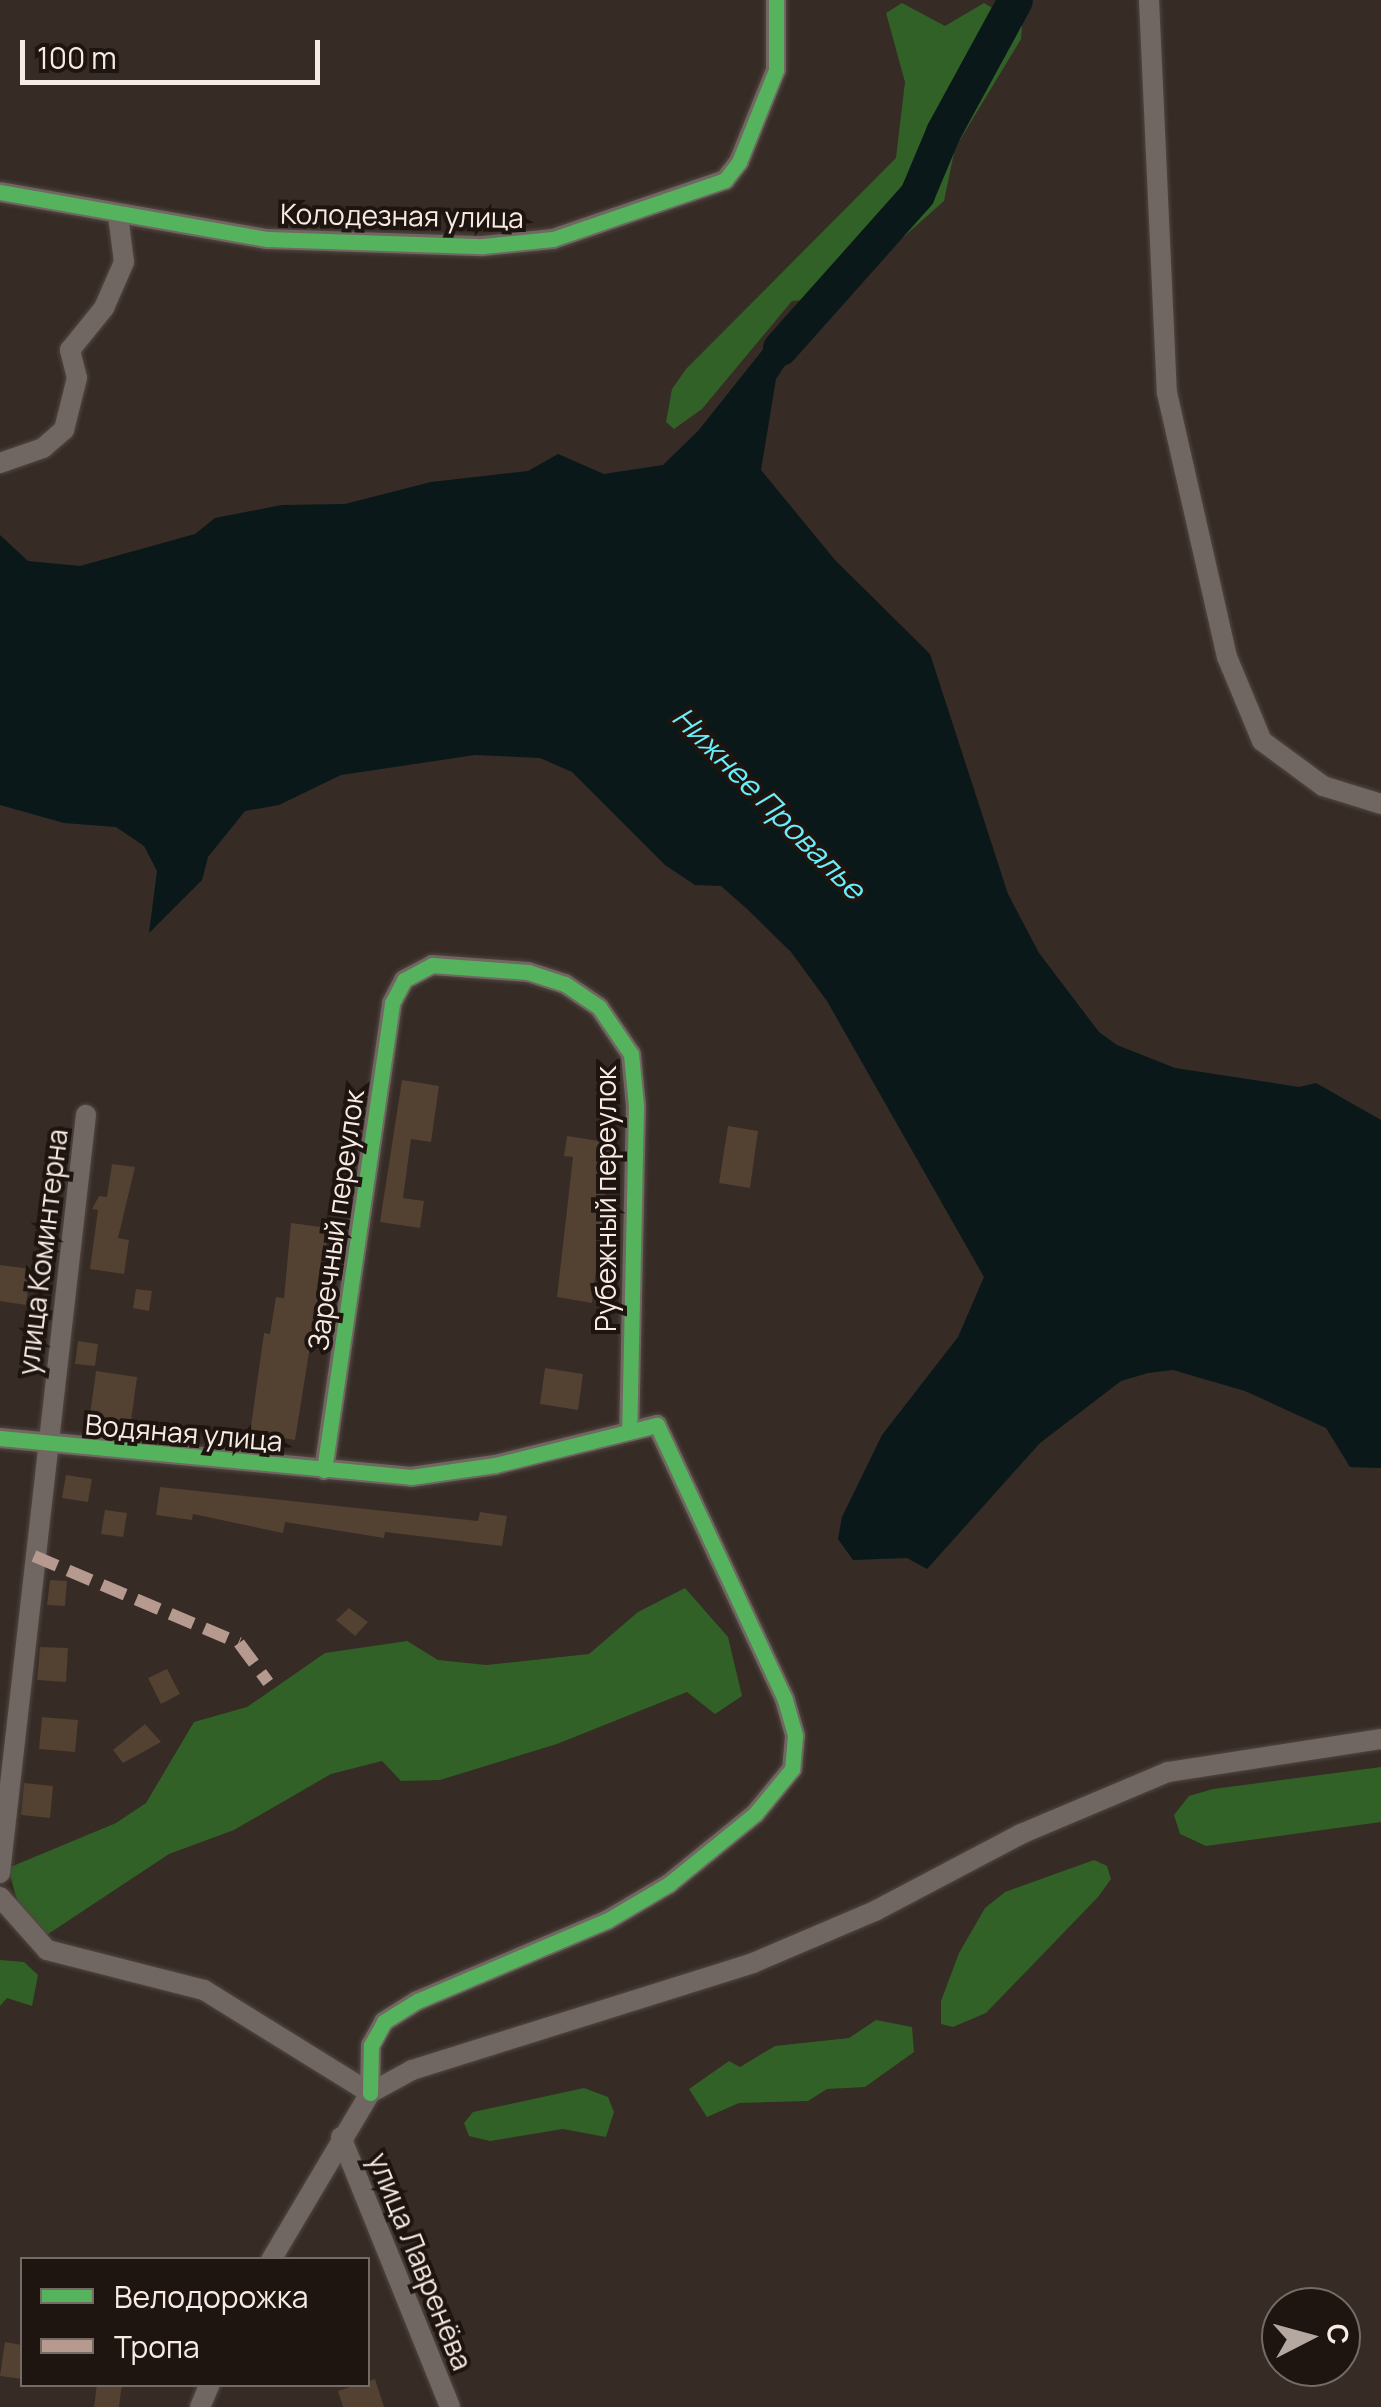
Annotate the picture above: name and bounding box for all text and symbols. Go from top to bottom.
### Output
scale bar [25,20,325,82]
text: 100 m [37,37,117,78]
street label: Колодезная улица [280,196,524,234]
water label: Нижнее Провалье [665,699,873,907]
street label: Рубежный переулок [588,1066,622,1332]
street label: Заречный переулок [300,1087,370,1353]
street label: улица Коминтерна [10,1127,74,1377]
street label: Водяная улица [84,1407,284,1457]
street label: улица Лавренёва [362,2148,480,2374]
legend [20,2257,370,2387]
text: Велодорожка [114,2276,308,2317]
north arrow [1261,2287,1361,2387]
text: С [1319,2322,1359,2346]
text: Тропа [114,2326,200,2367]

